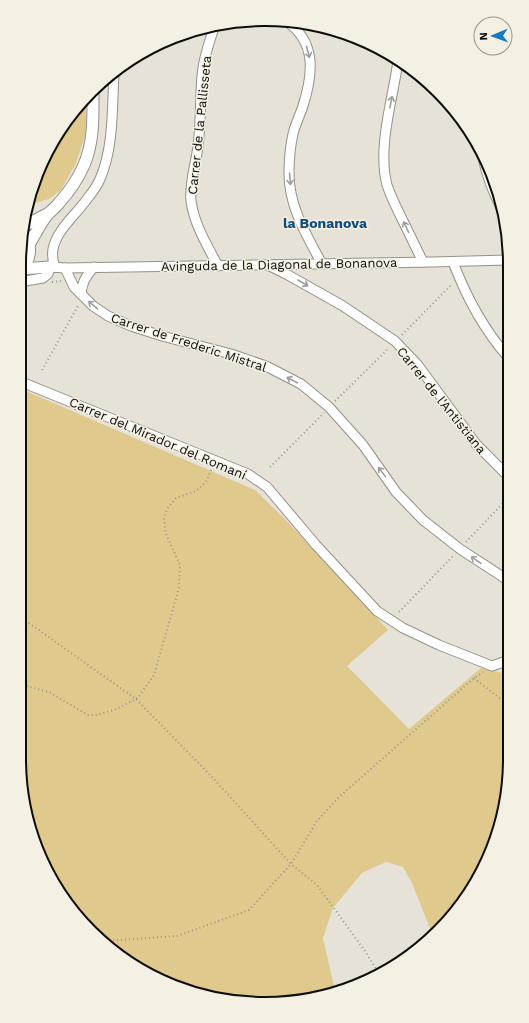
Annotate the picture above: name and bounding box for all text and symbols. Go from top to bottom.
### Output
north arrow [473,16,513,56]
text: N [477,32,490,41]
one-way arrow [305,45,313,58]
street label: Carrer de la Pallisseta [185,54,214,195]
one-way arrow [387,96,395,109]
one-way arrow [286,172,293,185]
district label: la Bonanova [283,215,368,231]
one-way arrow [402,221,409,233]
street label: Avinguda de la Diagonal de Bonanova [161,255,398,274]
one-way arrow [297,280,309,288]
one-way arrow [88,301,98,310]
street label: Carrer de Frederic Mistral [109,310,269,375]
street label: Carrer de l'Antistiana [394,344,490,457]
one-way arrow [286,375,298,383]
street label: Carrer del Mirador del Romaní [67,394,249,483]
one-way arrow [378,467,386,478]
one-way arrow [471,556,482,564]

